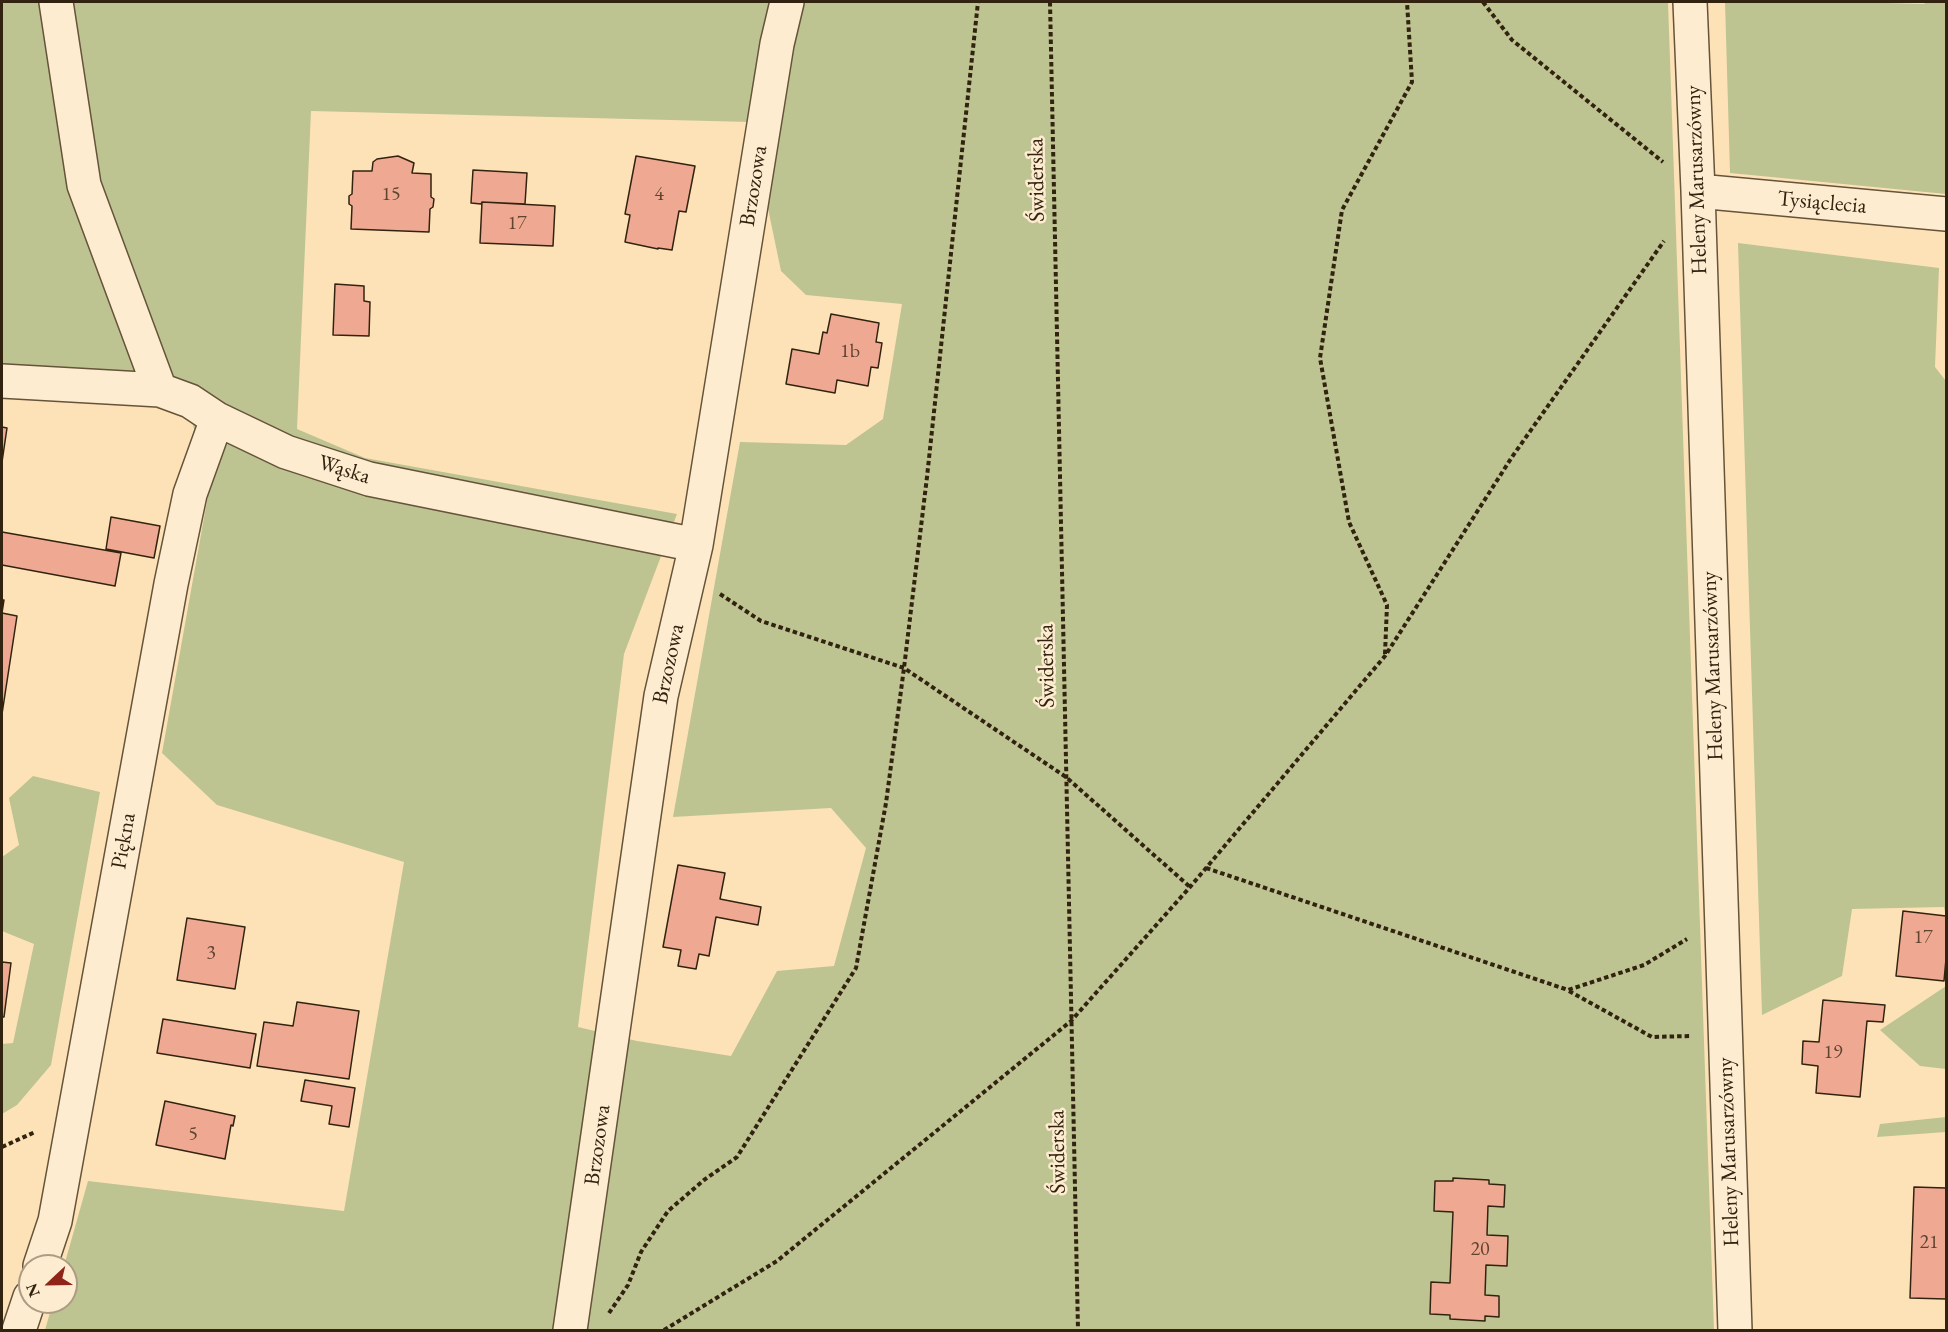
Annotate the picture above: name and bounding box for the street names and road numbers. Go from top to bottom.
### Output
street label: Heleny Marusarzówny [1680,85,1714,275]
street label: Świderska [1023,138,1051,222]
street label: Brzozowa [735,144,773,228]
street label: Tysiąclecia [1776,186,1868,220]
street label: Wąska [315,450,373,490]
street label: Heleny Marusarzówny [1696,571,1730,761]
street label: Brzozowa [648,621,690,707]
street label: Świderska [1033,624,1061,708]
street label: Piękna [106,811,142,871]
street label: Heleny Marusarzówny [1712,1057,1746,1247]
street label: Brzozowa [579,1103,617,1187]
street label: Świderska [1044,1110,1072,1194]

